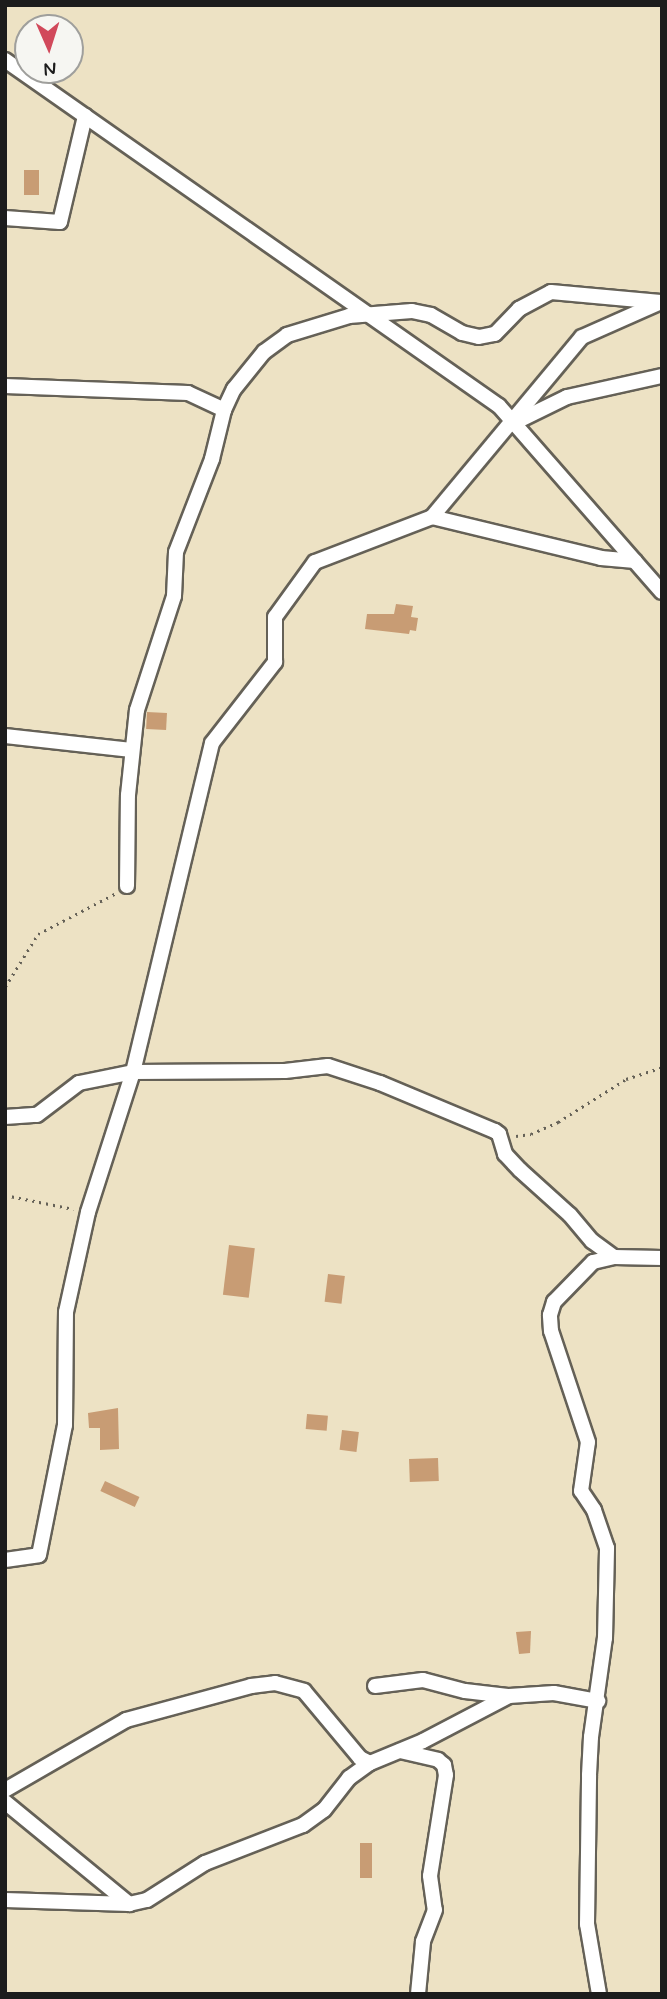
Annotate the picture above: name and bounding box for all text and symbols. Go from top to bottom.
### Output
north arrow [14,14,84,84]
text: N [43,56,57,81]

